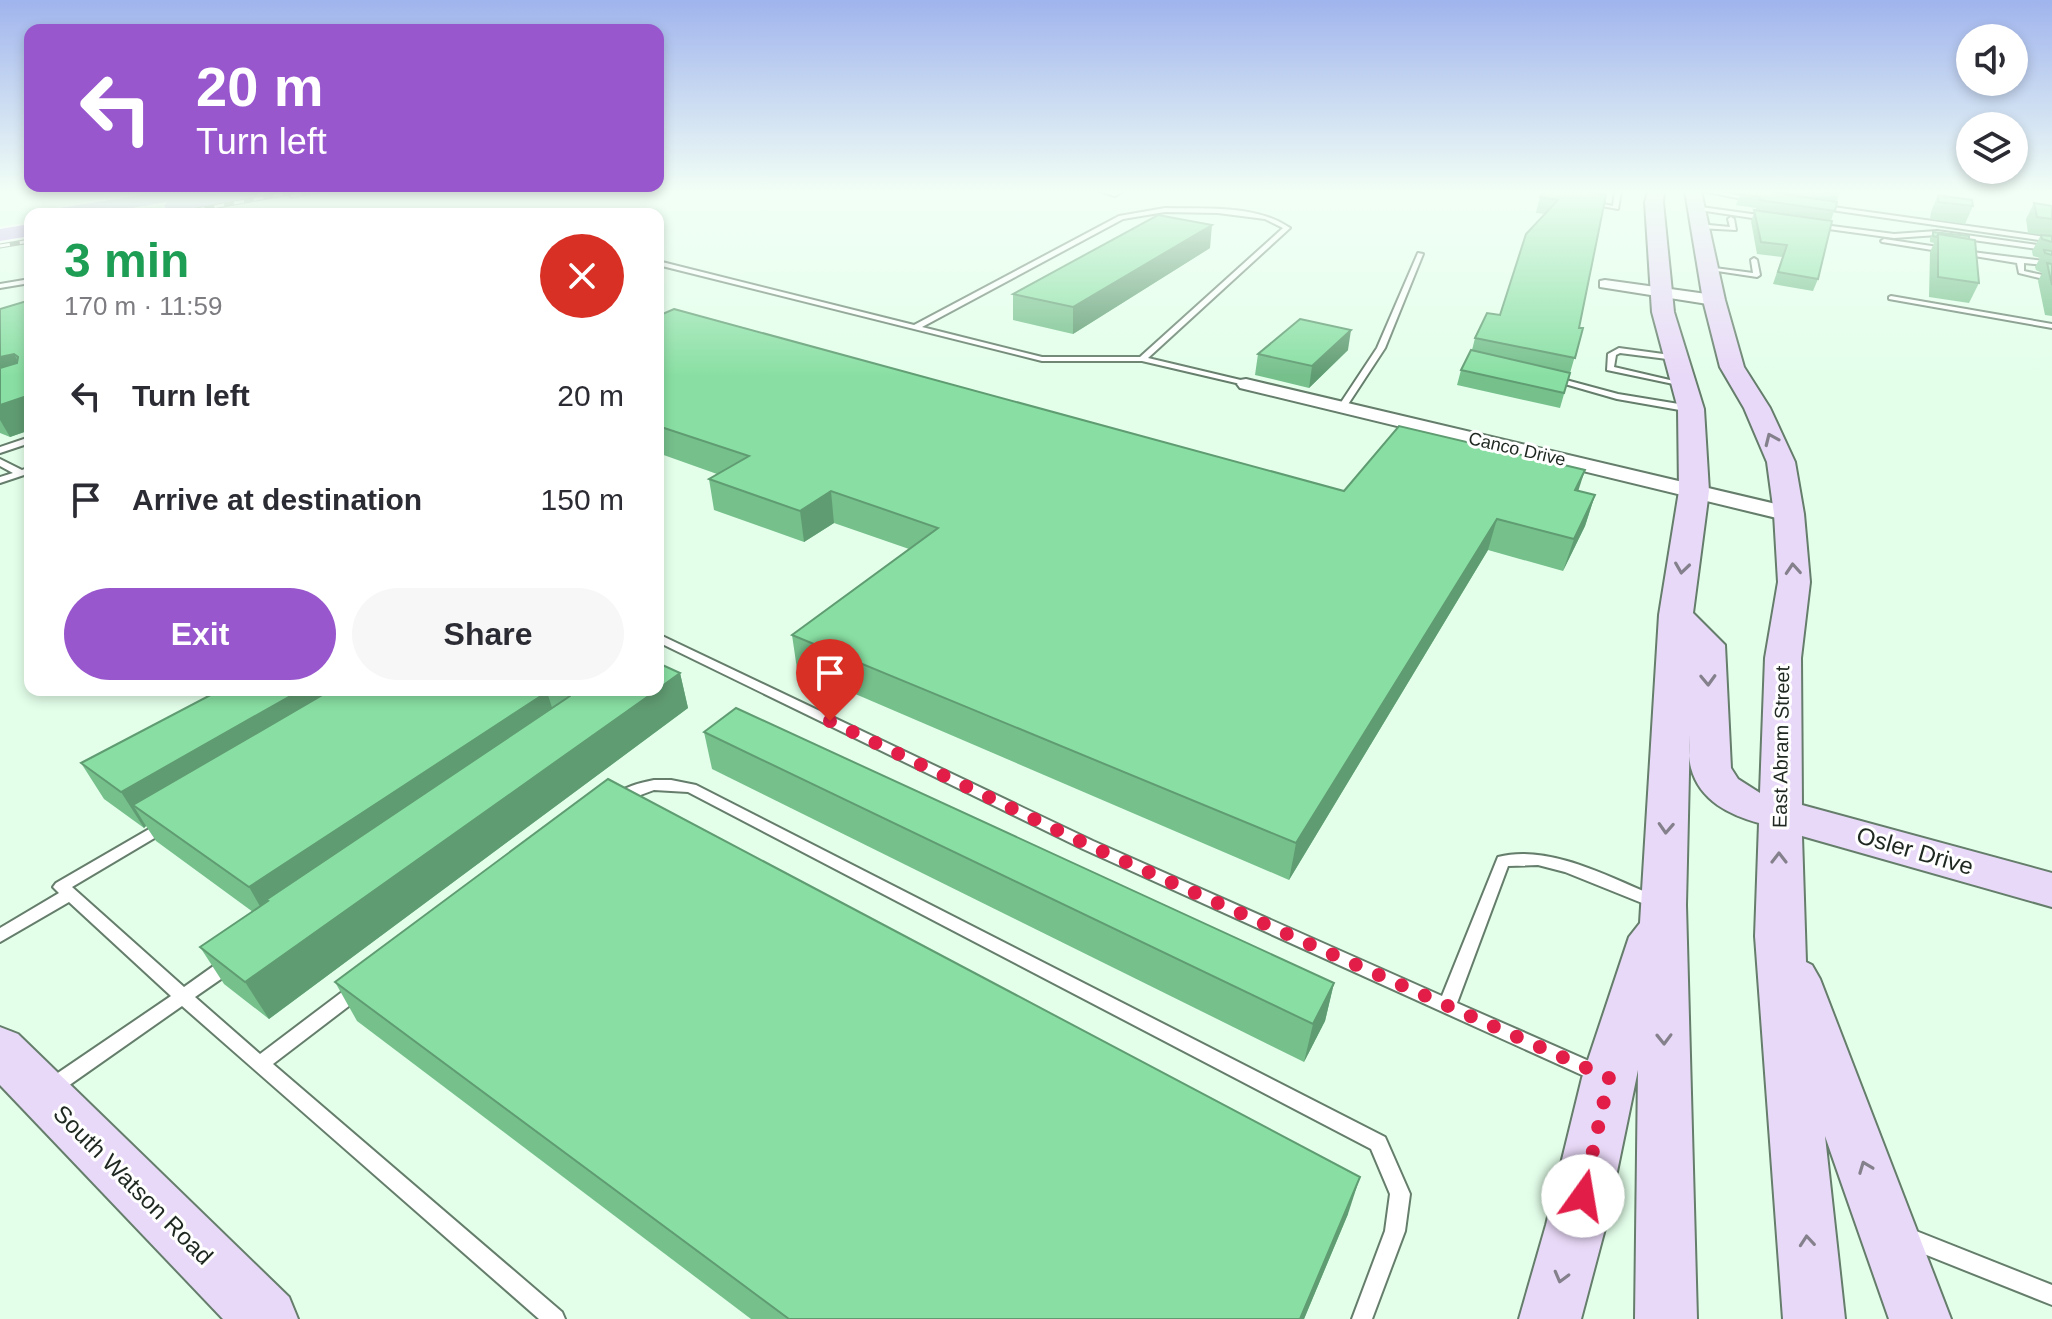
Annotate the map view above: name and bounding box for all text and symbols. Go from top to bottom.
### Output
map controls [1956,24,2028,184]
button: sound [1956,24,2028,96]
text: 20 m [196,55,324,118]
icon: left [64,56,168,160]
button: layers [1956,112,2028,184]
text: Turn left [196,121,327,162]
text: 3 min [64,234,189,287]
button: close [540,234,624,318]
text: 170 m · 11:59 [64,291,223,321]
icon: left [64,374,108,418]
text: Turn left [132,379,250,412]
text: 20 m [557,379,624,412]
street label: Canco Drive [1466,428,1568,470]
one-way arrow [1765,432,1781,447]
icon: arrive [64,478,108,522]
text: Arrive at destination [132,483,422,516]
text: 150 m [541,483,624,516]
one-way arrow [1674,562,1691,575]
one-way arrow [1785,562,1802,575]
button: Exit [64,588,336,680]
button: Share [352,588,624,680]
pin [796,639,864,721]
icon: arrive [808,651,852,695]
street label: East Abram Street [1769,665,1793,828]
one-way arrow [1699,674,1716,687]
street label: Osler Drive [1854,821,1977,880]
one-way arrow [1658,822,1675,835]
one-way arrow [1770,851,1787,864]
one-way arrow [1655,1033,1673,1046]
street label: South Watson Road [48,1099,219,1270]
position arrow [1541,1154,1625,1238]
one-way arrow [1858,1160,1875,1174]
one-way arrow [1799,1234,1816,1247]
one-way arrow [1554,1270,1571,1284]

